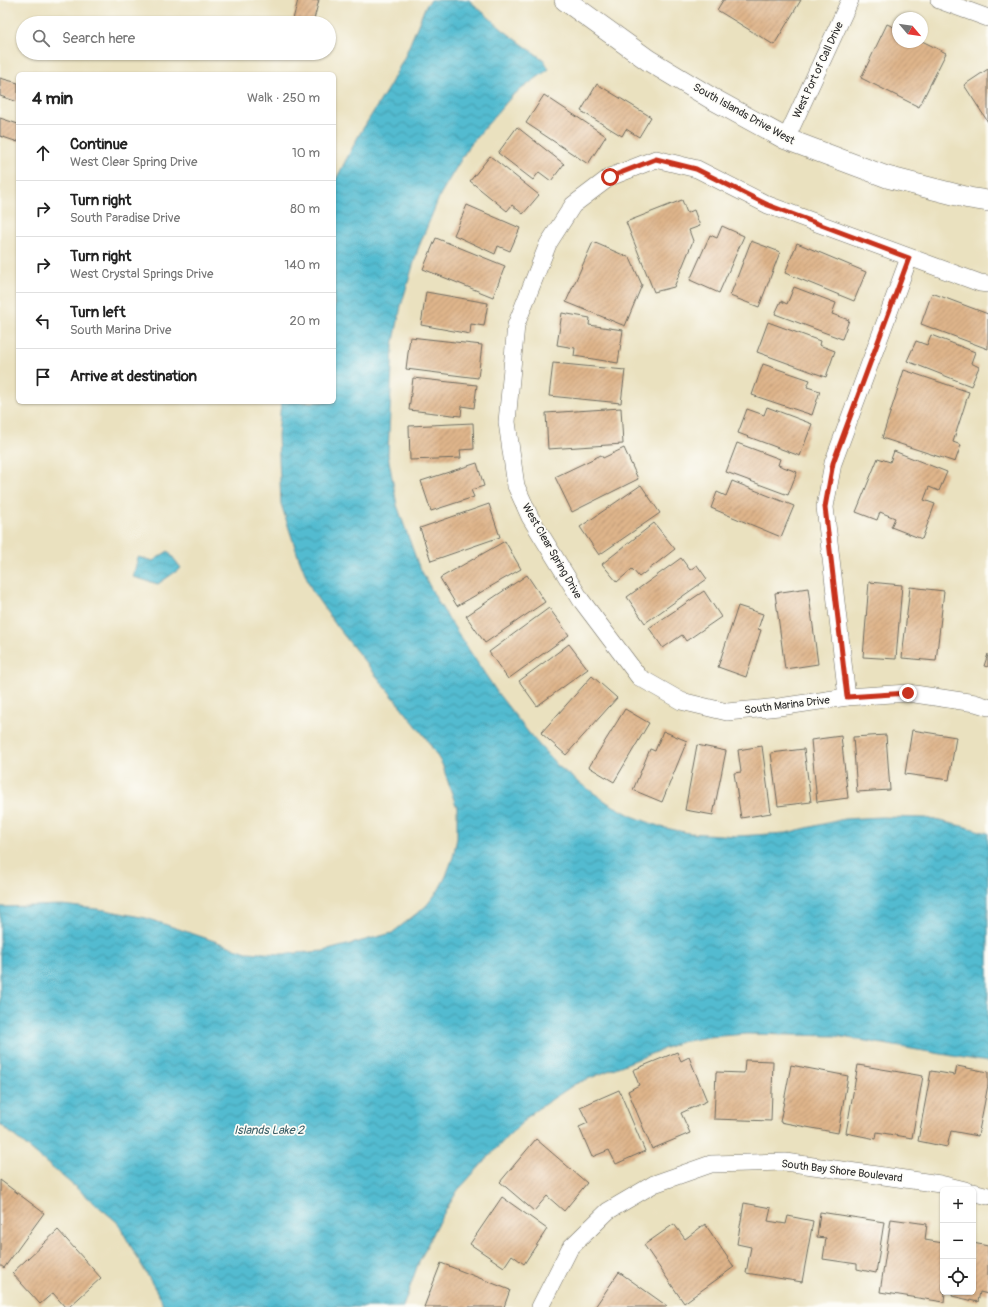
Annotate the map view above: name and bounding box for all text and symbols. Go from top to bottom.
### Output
north arrow [892,12,928,48]
search box [16,16,336,60]
street label: West Port of Call Drive [790,19,846,120]
icon: search [30,27,52,49]
text: Search here [62,29,135,48]
street label: South Islands Drive West [691,81,798,148]
text: 4 min [32,88,73,109]
text: Walk · 250 m [247,90,320,106]
text: Continue [70,135,128,154]
icon: ahead [32,142,54,164]
text: 10 m [292,145,320,161]
text: West Clear Spring Drive [70,154,197,170]
route start [601,168,619,186]
text: Turn right [70,191,131,210]
icon: right [32,198,54,220]
text: 80 m [290,201,320,217]
text: South Paradise Drive [70,210,180,226]
text: Turn right [70,247,131,266]
icon: right [32,254,54,276]
text: 140 m [284,257,320,273]
text: West Crystal Springs Drive [70,266,213,282]
text: Turn left [70,303,126,322]
icon: left [32,310,54,332]
text: 20 m [289,313,320,329]
text: South Marina Drive [70,322,171,338]
icon: arrive [32,366,54,388]
text: Arrive at destination [70,367,197,386]
street label: West Clear Spring Drive [519,501,585,601]
route end [899,684,917,702]
street label: South Marina Drive [744,693,831,717]
water label: Islands Lake 2 [234,1123,305,1138]
street label: South Bay Shore Boulevard [781,1157,903,1185]
map controls [940,1187,976,1295]
button: + [940,1187,976,1223]
button: − [940,1223,976,1259]
button: locate [940,1259,976,1295]

